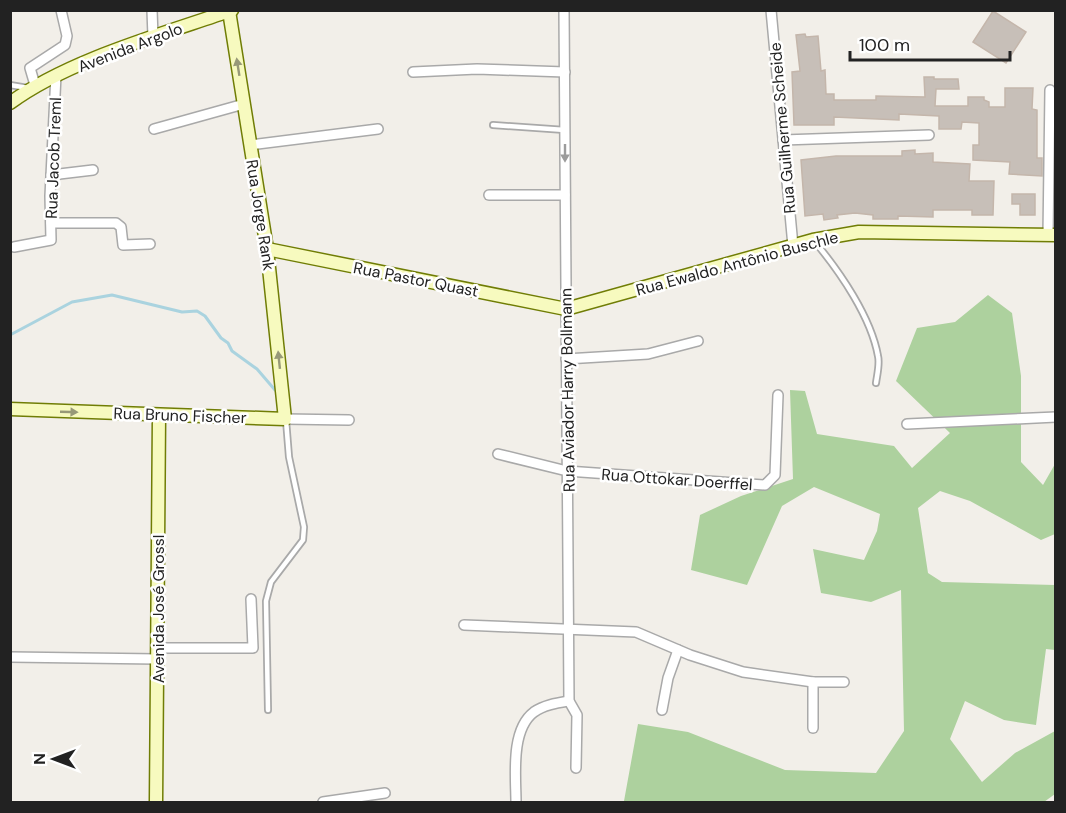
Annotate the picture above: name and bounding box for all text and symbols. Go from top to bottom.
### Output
street label: Avenida Argolo [75,18,186,77]
scale bar [850,24,1010,62]
text: 100 m [859,33,910,57]
street label: Rua Guilherme Scheide [765,41,800,214]
one-way arrow [233,57,242,76]
street label: Rua Jacob Treml [41,97,66,219]
one-way arrow [560,143,570,162]
street label: Rua Jorge Rank [241,158,280,272]
street label: Rua Ewaldo Antônio Buschle [634,226,841,301]
street label: Rua Pastor Quast [352,257,480,302]
street label: Rua Aviador Harry Bollmann [555,288,580,492]
one-way arrow [274,351,284,370]
street label: Rua Bruno Fischer [113,403,247,428]
one-way arrow [59,407,78,416]
street label: Rua Ottokar Doerffel [601,464,753,495]
street label: Avenida José Grossl [148,535,169,683]
north arrow [24,729,84,789]
text: N [29,753,50,765]

